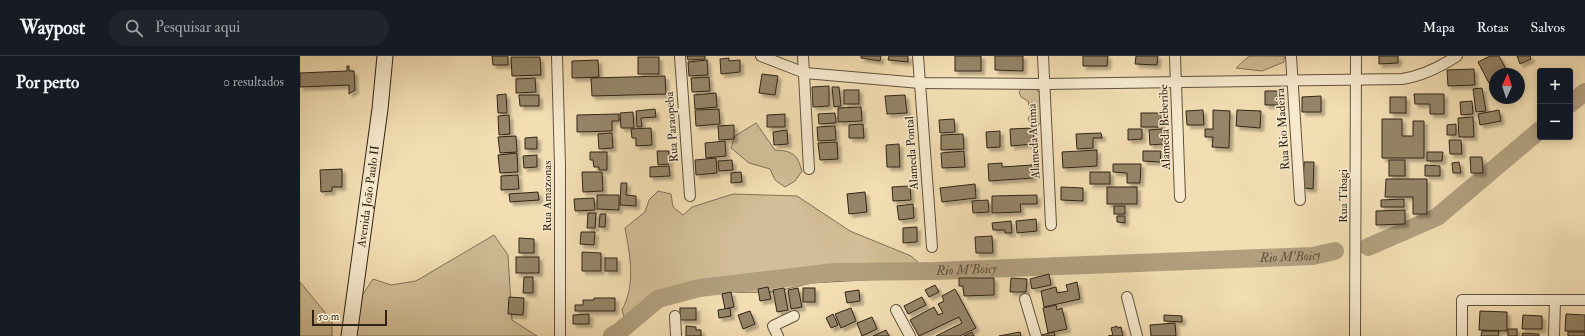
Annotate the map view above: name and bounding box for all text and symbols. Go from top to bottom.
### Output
search box [109,10,389,46]
text: Waypost [20,16,85,40]
icon: search [123,17,145,39]
text: Pesquisar aqui [155,18,240,37]
text: Mapa [1423,19,1455,36]
text: Rotas [1477,19,1508,36]
text: Salvos [1530,19,1565,36]
north arrow [1489,68,1525,104]
map controls [1537,68,1573,140]
button: + [1537,68,1573,104]
text: Por perto [16,72,79,93]
text: 0 resultados [223,74,284,90]
street label: Alameda Beberibe [1156,84,1174,171]
street label: Rua Rio Madeira [1273,86,1293,171]
street label: Rua Paraopeba [662,90,682,163]
street label: Alameda Atuma [1024,102,1044,180]
button: − [1537,104,1573,140]
street label: Alameda Pontal [902,116,922,191]
street label: Avenida João Paulo II [354,144,382,249]
street label: Rua Amazonas [540,161,555,231]
street label: Rua Tibagi [1336,169,1351,223]
water label: Rio M'Boicy [1259,246,1323,266]
water label: Rio M'Boicy [935,261,998,279]
scale bar [312,308,387,327]
text: 50 m [318,310,339,323]

